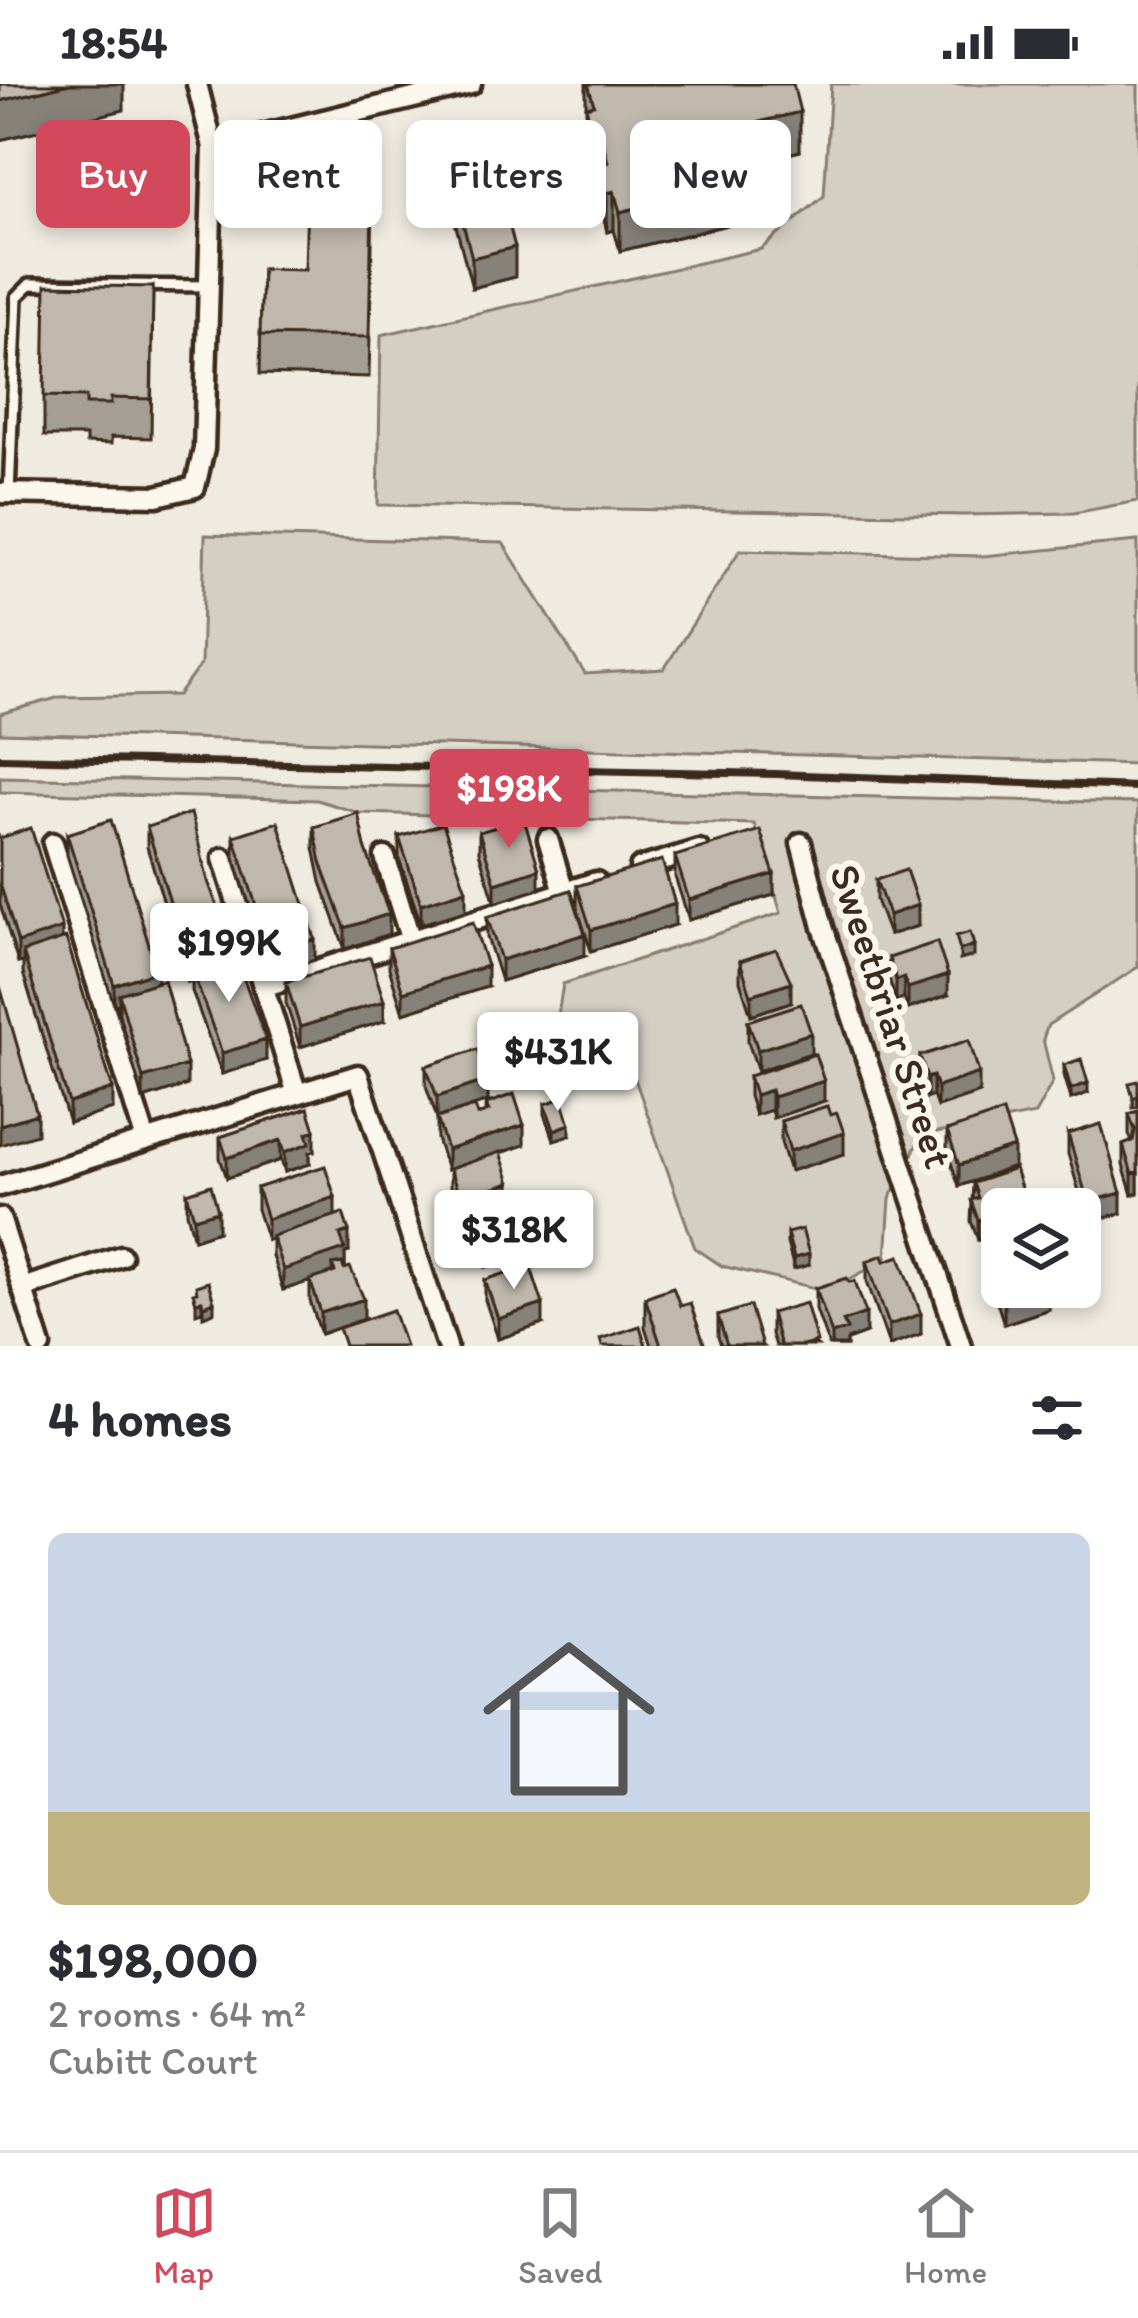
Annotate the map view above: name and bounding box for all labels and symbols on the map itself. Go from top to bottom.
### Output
pin: $198K [425,749,593,851]
street label: Sweetbriar Street [819,858,965,1174]
pin: $199K [145,903,313,1005]
pin: $431K [474,1012,642,1114]
pin: $318K [430,1190,598,1292]

